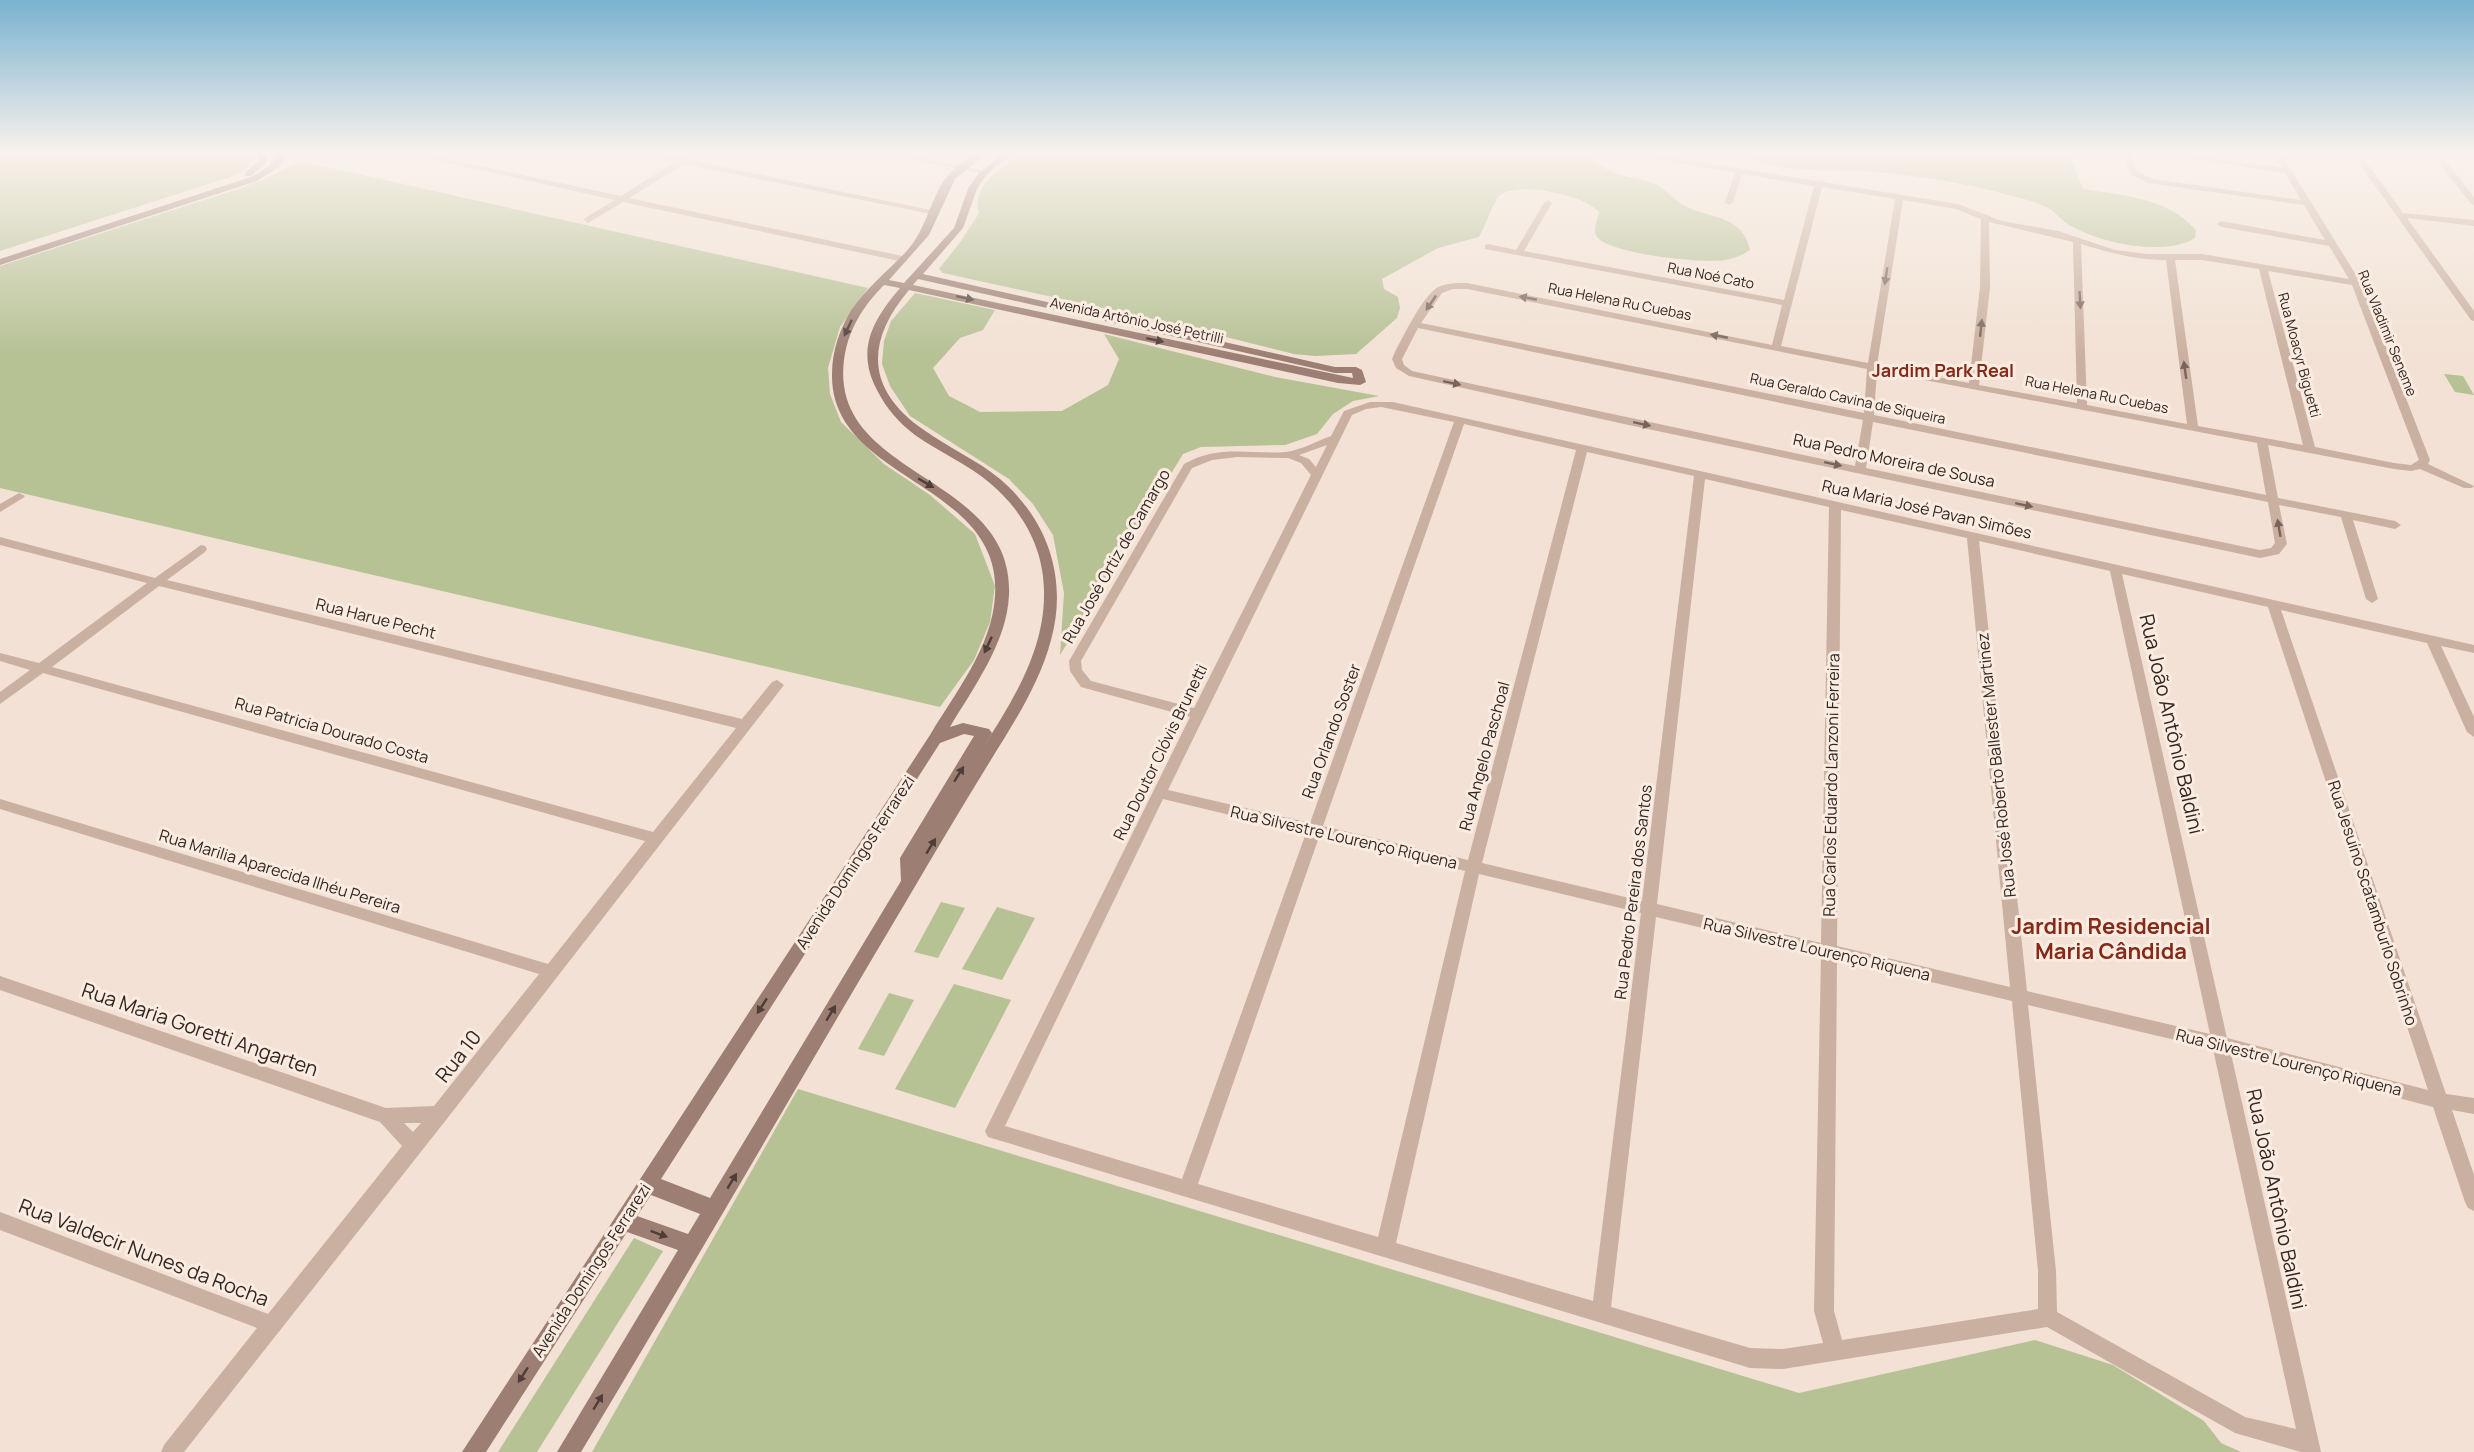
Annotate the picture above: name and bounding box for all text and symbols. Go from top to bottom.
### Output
street label: Rua Noé Cato [1666,257,1756,293]
one-way arrow [1882,267,1891,286]
street label: Rua Vladimir Seneme [2354,267,2422,399]
street label: Rua Helena Ru Cuebas [1547,278,1693,324]
street label: Rua Moacyr Biguetti [2274,290,2326,420]
one-way arrow [2075,291,2085,310]
street label: Avenida Artônio José Petrilli [1048,292,1226,348]
one-way arrow [1518,293,1537,302]
one-way arrow [956,294,975,303]
one-way arrow [1426,295,1437,311]
one-way arrow [1976,318,1985,337]
one-way arrow [843,320,852,337]
one-way arrow [1709,331,1728,340]
one-way arrow [1146,336,1165,345]
district label: Jardim Park Real [1872,358,2014,382]
one-way arrow [2181,361,2190,380]
street label: Rua Geraldo Cavina de Siqueira [1748,368,1948,428]
street label: Rua Helena Ru Cuebas [2024,371,2170,417]
one-way arrow [1443,378,1461,388]
one-way arrow [1633,420,1652,430]
street label: Rua Pedro Moreira de Sousa [1791,428,1997,492]
one-way arrow [1824,460,1843,469]
street label: Rua José Ortiz de Camargo [1057,465,1175,647]
street label: Rua Maria José Pavan Simões [1820,474,2034,544]
one-way arrow [918,477,934,488]
one-way arrow [2015,501,2034,510]
one-way arrow [2274,518,2283,537]
street label: Rua Harue Pecht [314,592,438,644]
street label: Rua João Antônio Baldini [2134,611,2210,837]
street label: Rua José Roberto Ballester Martinez [1971,631,2021,899]
one-way arrow [983,636,992,653]
street label: Rua Carlos Eduardo Lanzoni Ferreira [1818,653,1844,917]
street label: Rua Doutor Clóvis Brunetti [1108,660,1212,844]
street label: Rua Orlando Soster [1296,660,1366,802]
street label: Rua Angelo Paschoal [1454,679,1514,833]
street label: Rua Patricia Dourado Costa [232,692,432,768]
one-way arrow [953,766,964,782]
street label: Avenida Domingos Ferrarezi [790,771,920,953]
street label: Rua Jesuíno Scatamburlo Sobrinho [2323,778,2423,1028]
street label: Rua Pedro Pereira dos Santos [1609,783,1657,1001]
street label: Rua Silvestre Lourenço Riquena [1228,800,1460,874]
street label: Rua Marilia Aparecida Ilhéu Pereira [157,824,403,918]
one-way arrow [925,838,936,854]
district label: Jardim Residencial Maria Cândida [2011,911,2211,966]
street label: Rua Silvestre Lourenço Riquena [1701,912,1933,986]
street label: Rua Maria Goretti Angarten [78,976,322,1082]
one-way arrow [757,998,768,1014]
one-way arrow [826,1004,836,1021]
street label: Rua Silvestre Lourenço Riquena [2174,1023,2404,1101]
street label: Rua 10 [429,1024,487,1088]
street label: Rua João Antônio Baldini [2240,1086,2314,1312]
one-way arrow [727,1172,737,1189]
street label: Avenida Domingos Ferrarezi [526,1179,656,1361]
street label: Rua Valdecir Nunes da Rocha [15,1192,273,1312]
one-way arrow [650,1229,668,1239]
one-way arrow [517,1367,529,1383]
one-way arrow [593,1394,604,1410]

